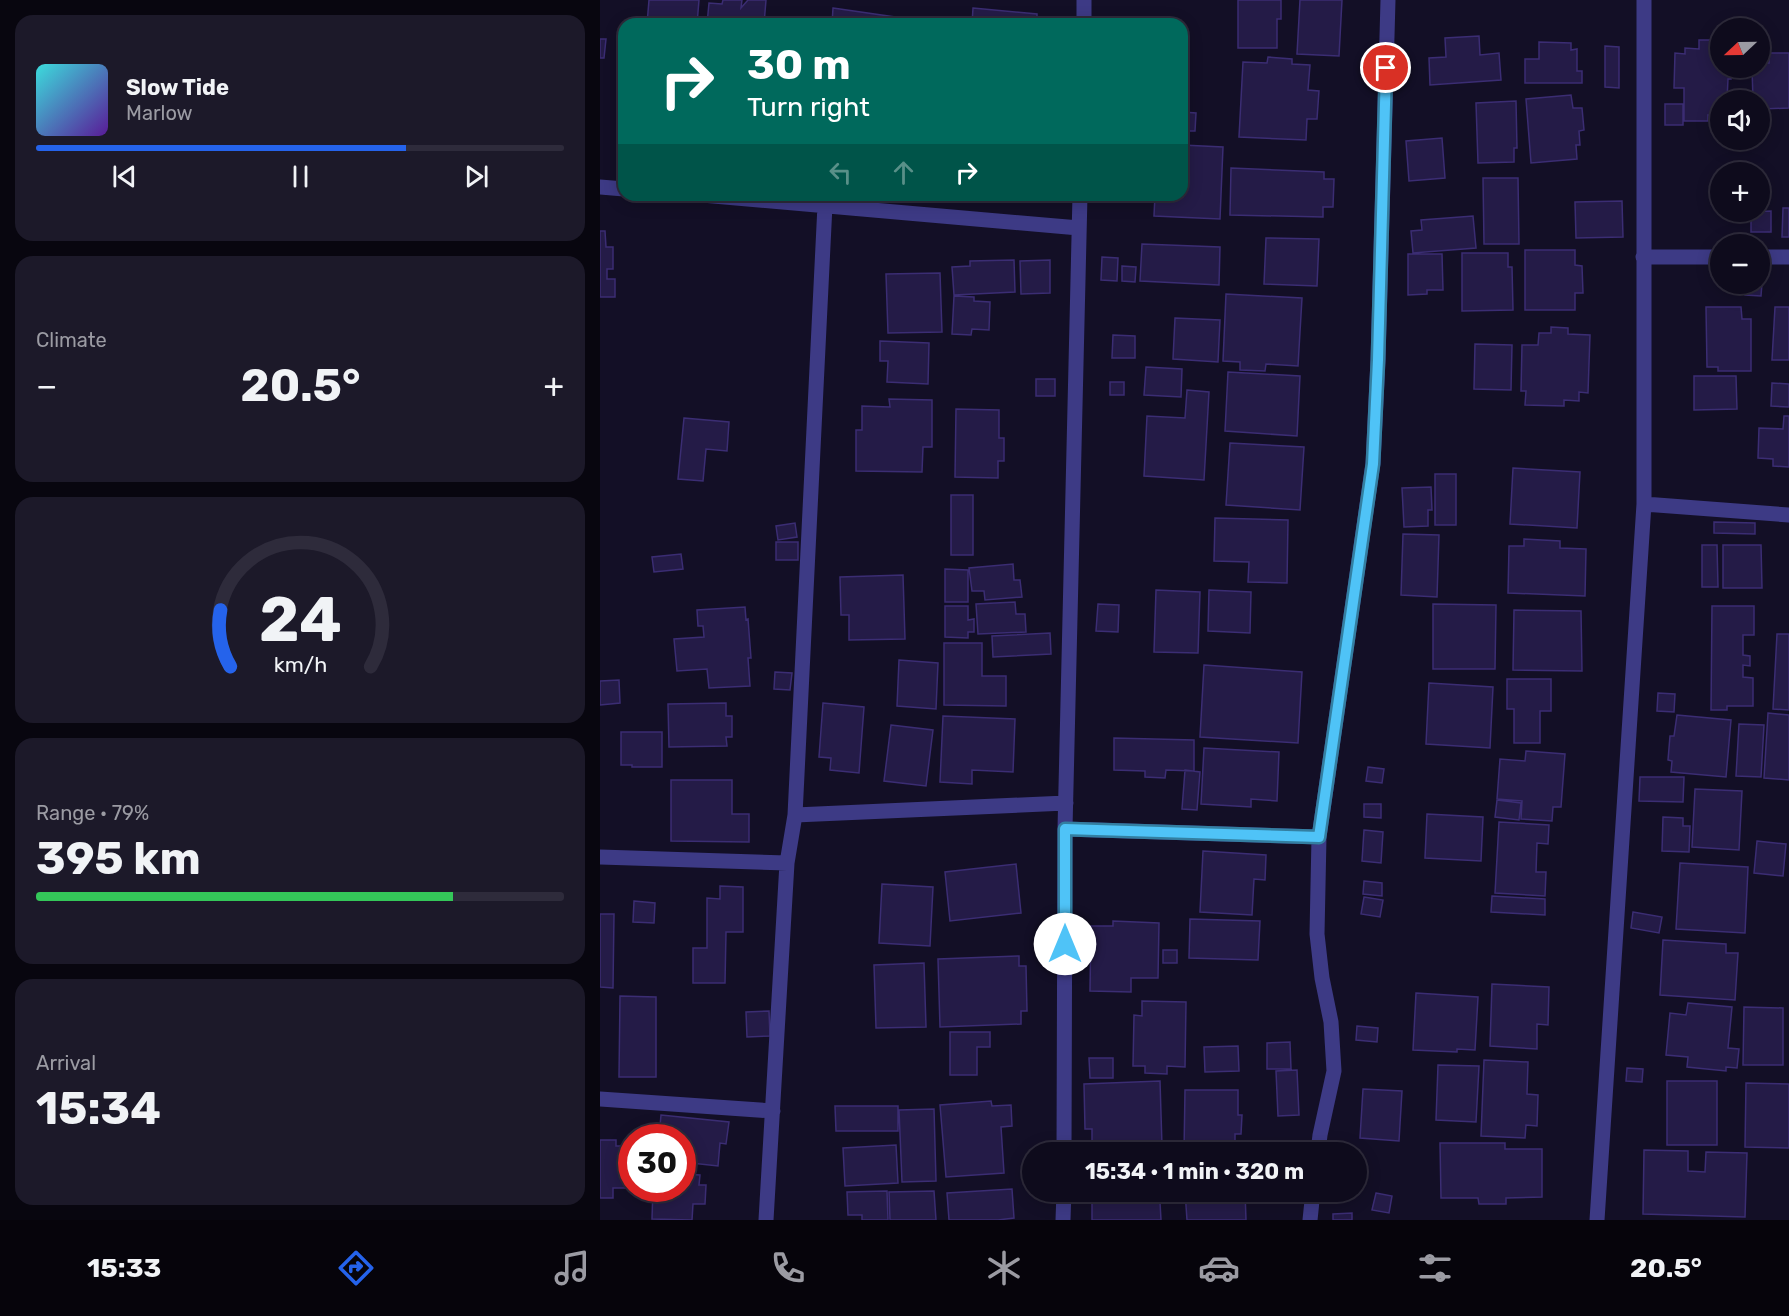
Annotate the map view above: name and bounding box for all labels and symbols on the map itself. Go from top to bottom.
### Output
north arrow [1710,18,1770,78]
pin [1360,42,1411,93]
position arrow [1033,912,1097,976]
speed limit sign: 30 [618,1124,696,1202]

